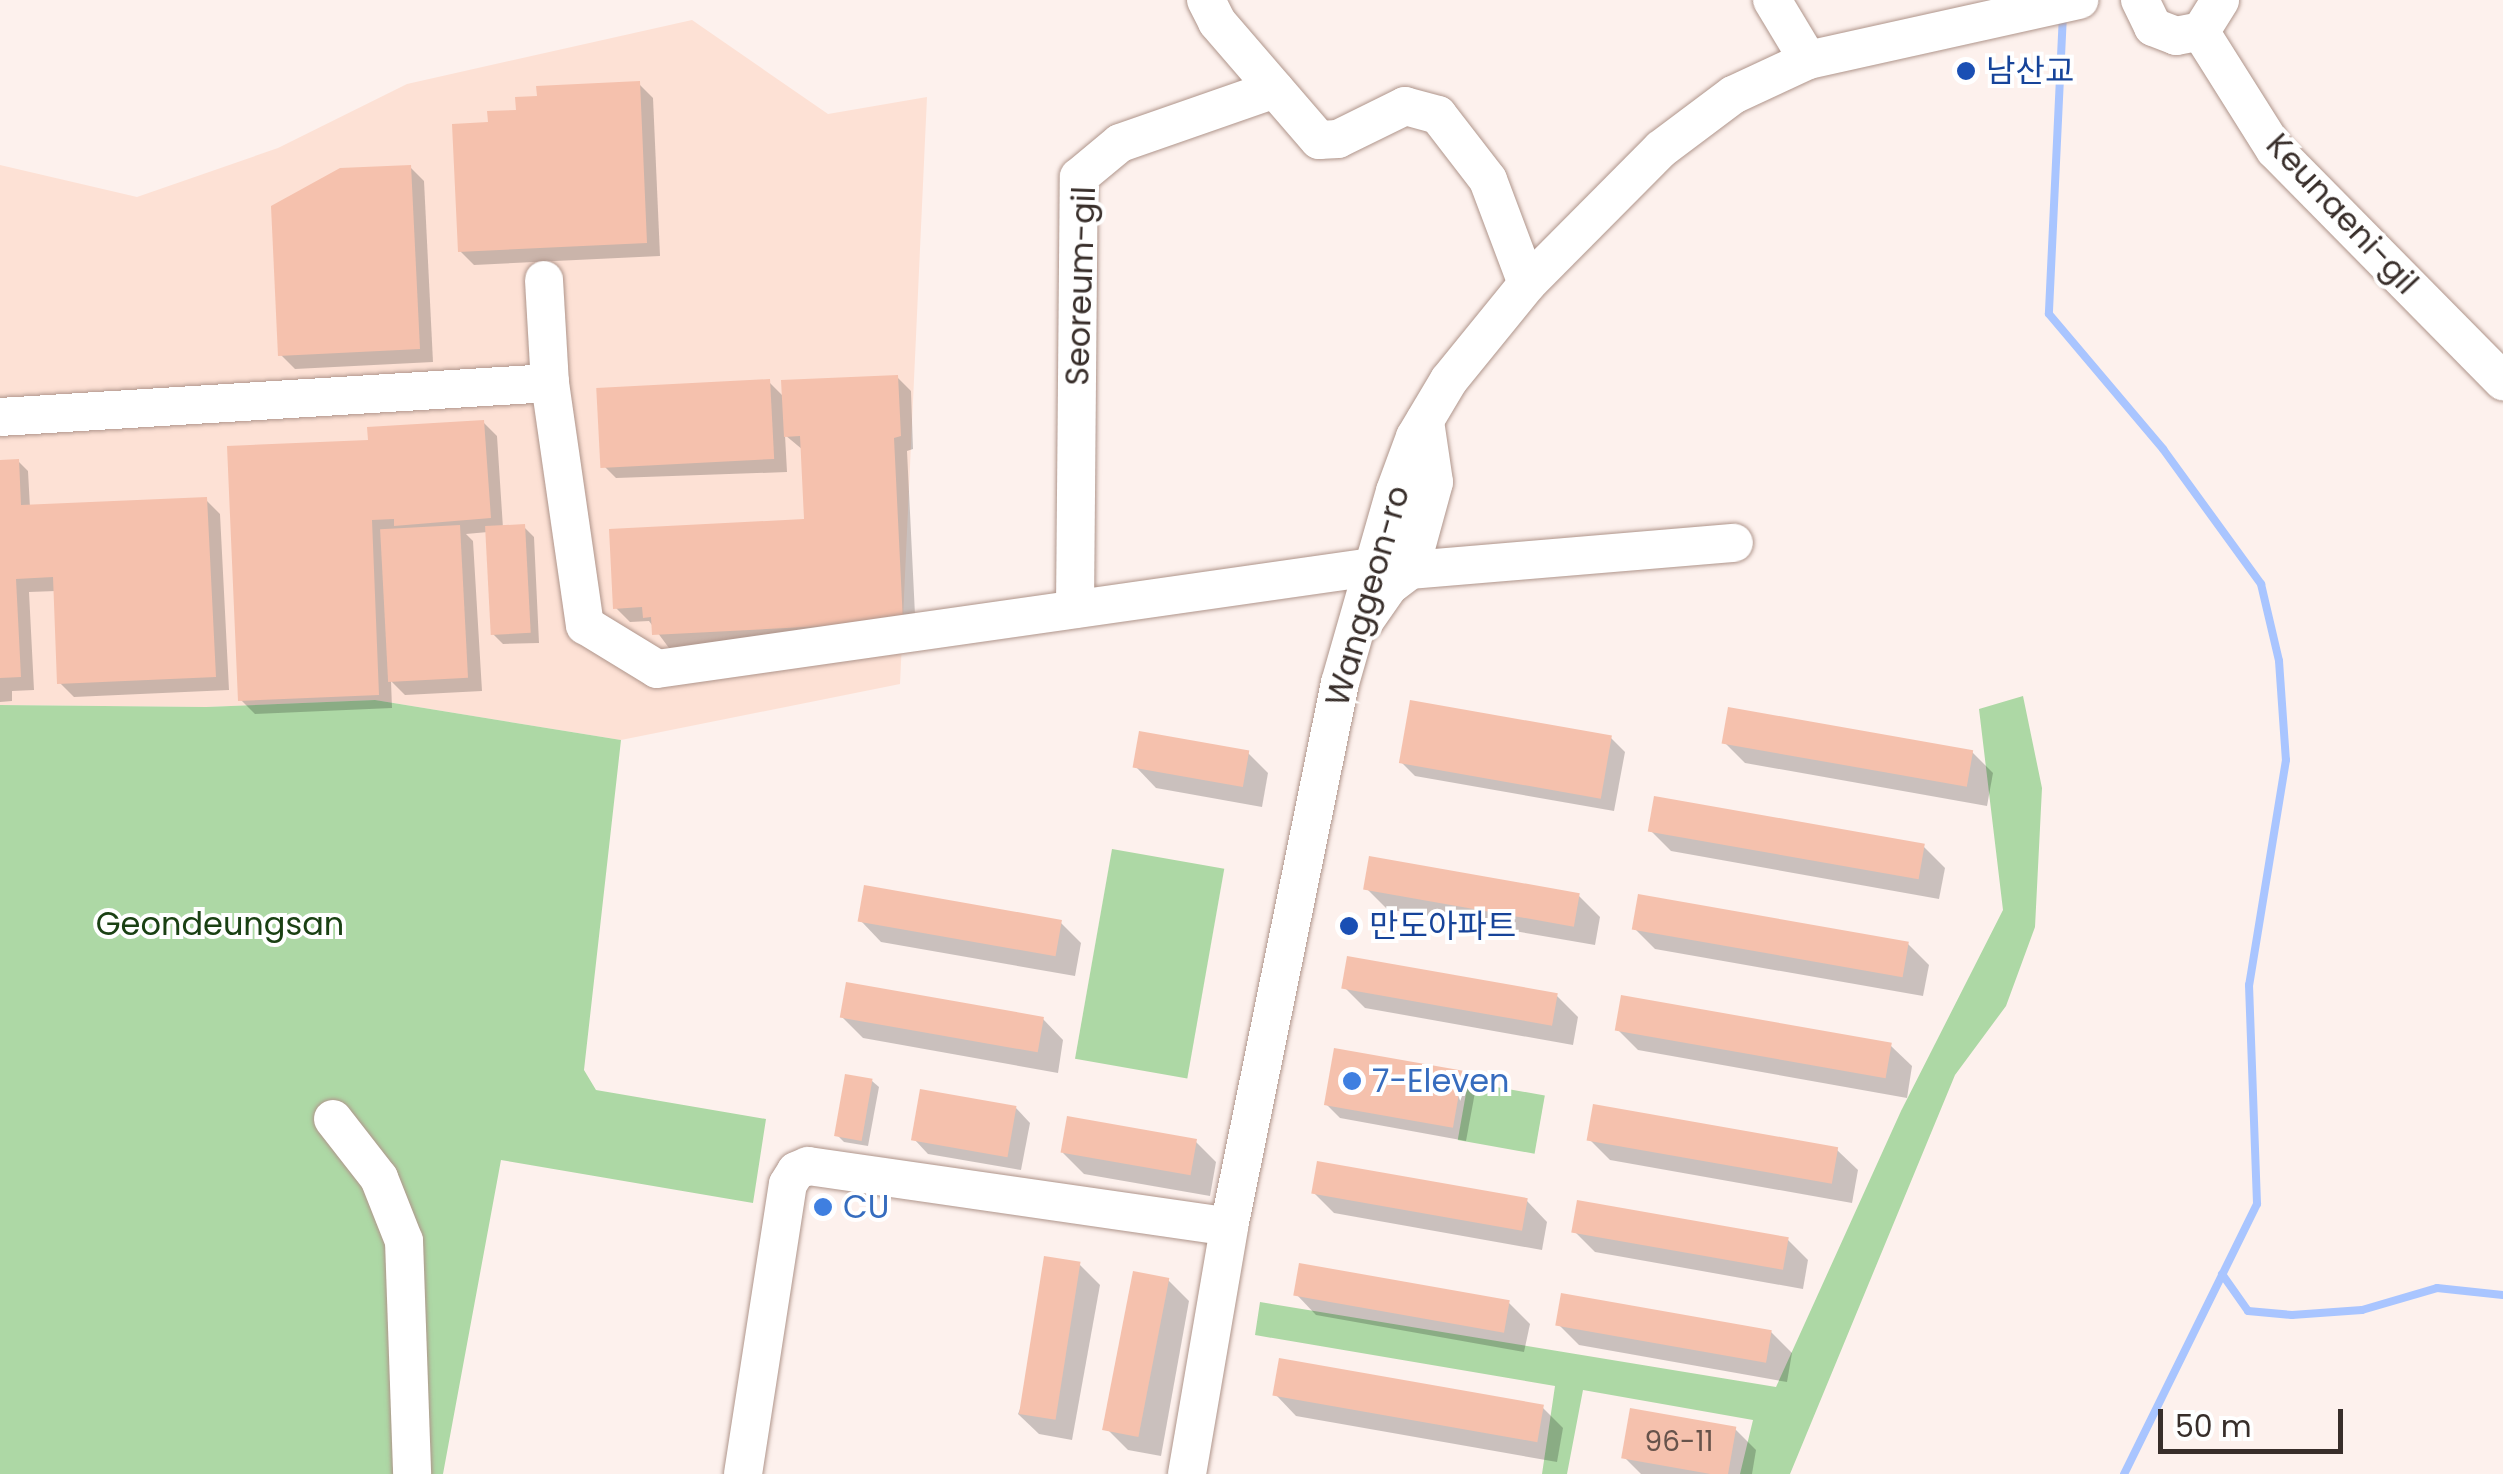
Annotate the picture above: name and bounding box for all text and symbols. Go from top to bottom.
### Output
place label: 남산교 [1986,52,2074,90]
marker: 남산교 [1955,60,1977,82]
street label: Keunaeni-gil [2258,126,2426,302]
street label: Seoreum-gil [1058,186,1104,386]
street label: Wanggeon-ro [1318,481,1418,711]
park label: Geondeungsan [96,905,344,943]
place label: 만도아파트 [1369,907,1516,945]
marker: 만도아파트 [1338,915,1360,937]
place label: 7-Eleven [1372,1062,1510,1100]
marker: 7-Eleven [1341,1070,1363,1092]
place label: CU [843,1188,889,1226]
marker: CU [812,1196,834,1218]
scale bar [2163,1389,2348,1451]
text: 50 m [2175,1405,2252,1448]
house number: 96-11 [1645,1425,1713,1459]

